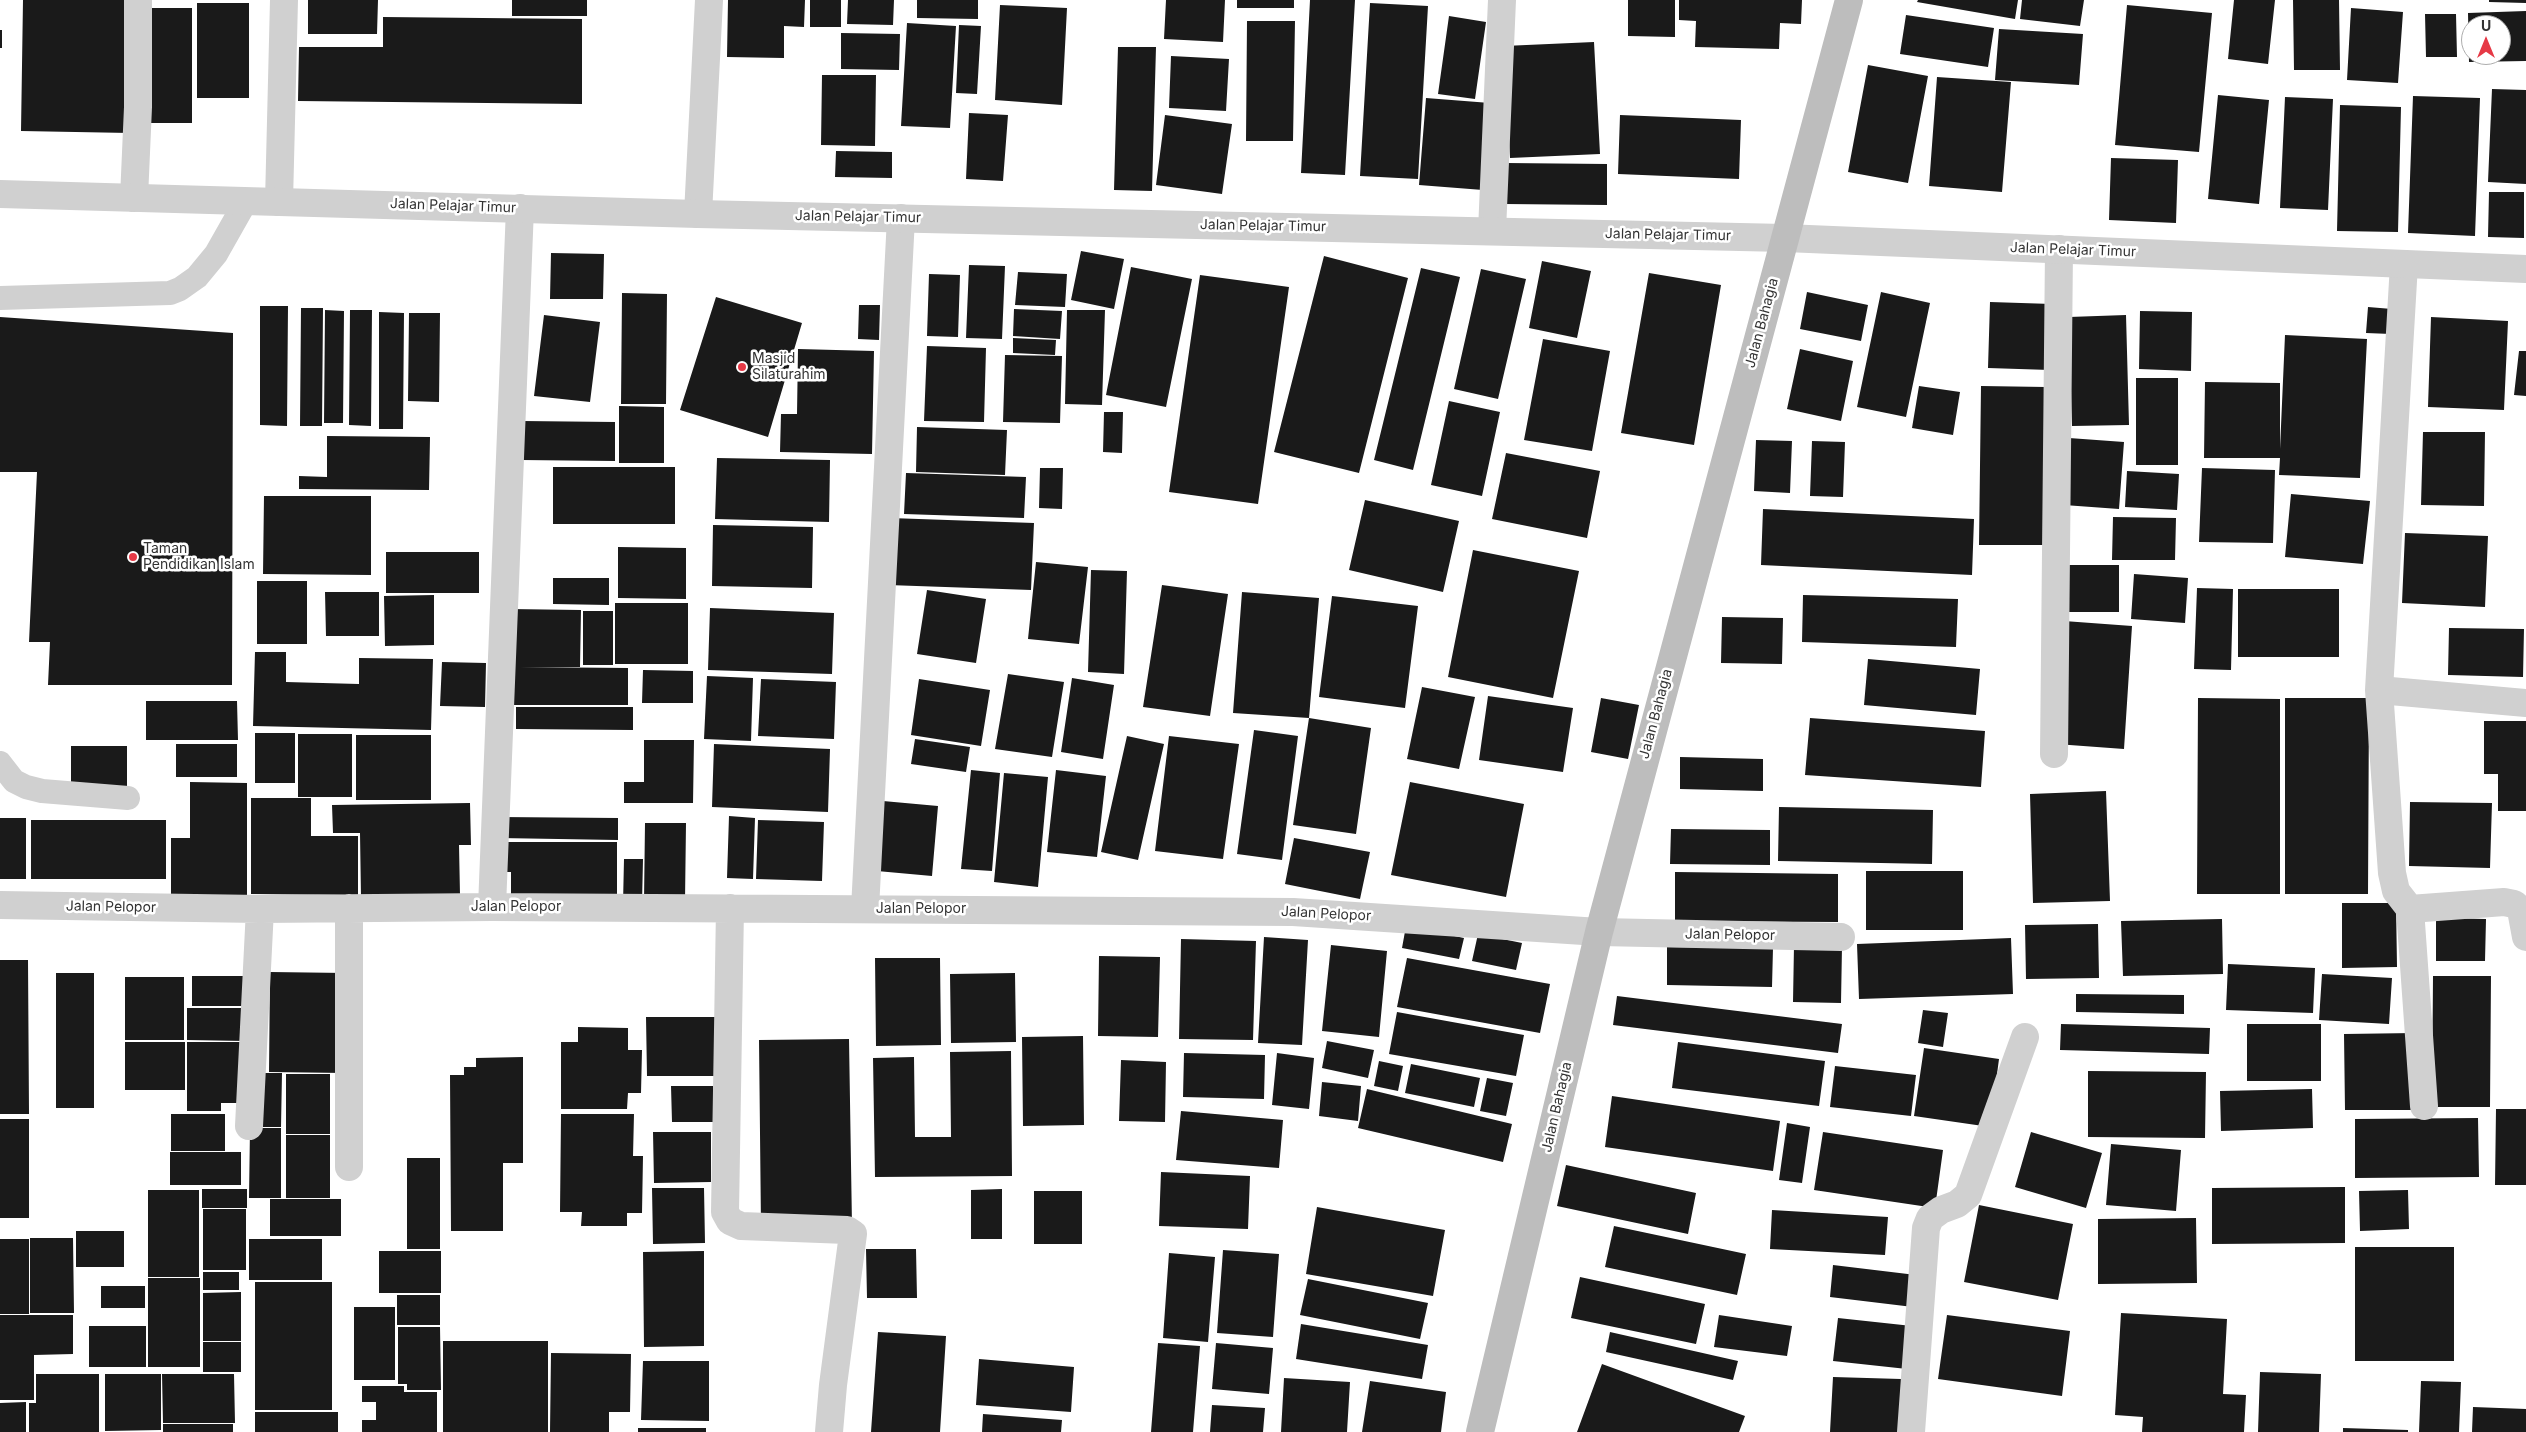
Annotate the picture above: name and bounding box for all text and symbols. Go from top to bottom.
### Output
north arrow [2461,15,2511,65]
text: U [2481,17,2491,34]
street label: Jalan Pelajar Timur [390,195,516,217]
street label: Jalan Pelajar Timur [795,207,921,227]
street label: Jalan Pelajar Timur [1200,216,1326,236]
street label: Jalan Pelajar Timur [1605,225,1731,245]
street label: Jalan Pelajar Timur [2010,239,2136,261]
street label: Jalan Bahagia [1742,276,1782,370]
place label: Masjid Silaturahim [752,351,826,384]
marker: Masjid Silaturahim [736,361,748,373]
place label: Taman Pendidikan Islam [143,541,255,574]
marker: Taman Pendidikan Islam [127,551,139,563]
street label: Jalan Bahagia [1636,667,1676,761]
street label: Jalan Pelopor [66,898,156,916]
street label: Jalan Pelopor [471,899,561,915]
street label: Jalan Pelopor [876,901,966,917]
street label: Jalan Pelopor [1280,903,1372,925]
street label: Jalan Pelopor [1685,926,1775,944]
street label: Jalan Bahagia [1538,1060,1576,1154]

